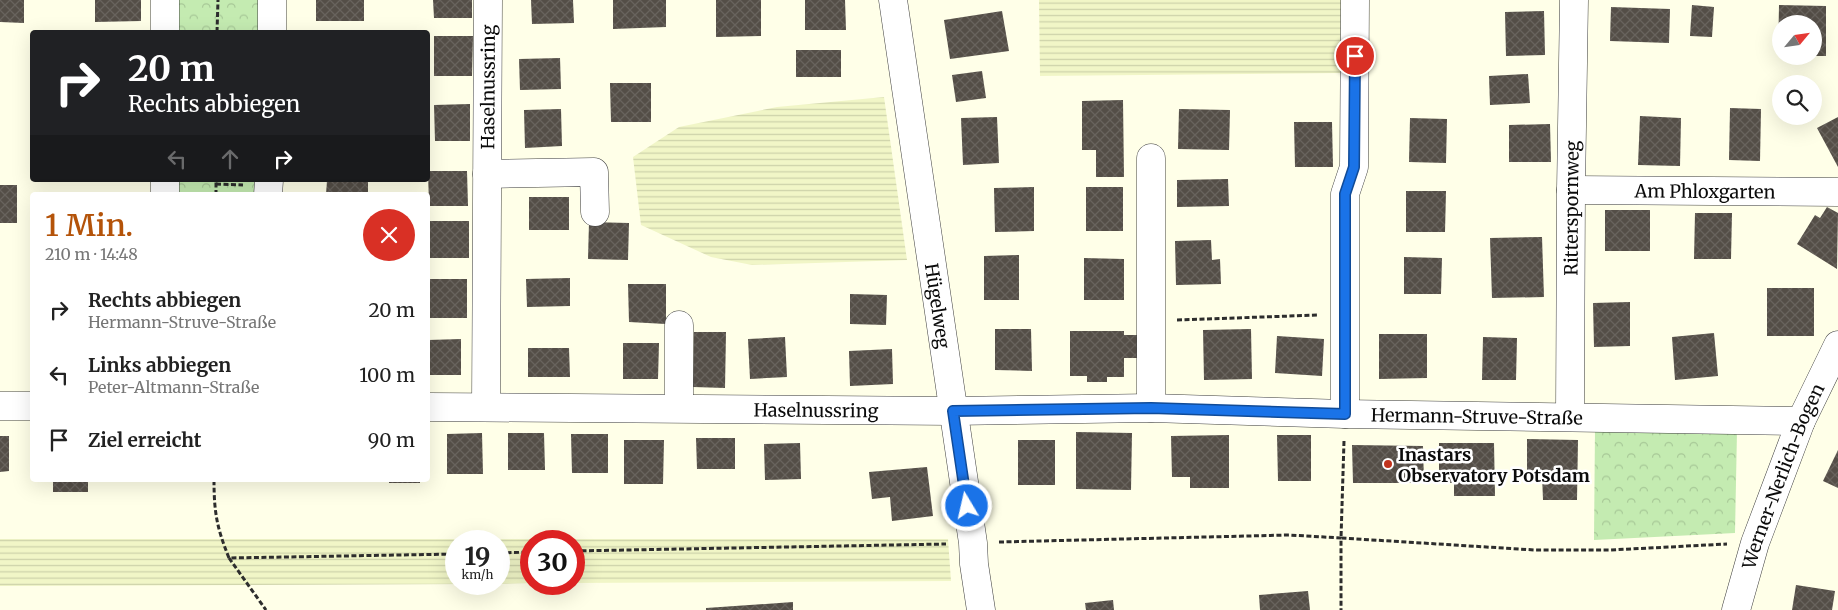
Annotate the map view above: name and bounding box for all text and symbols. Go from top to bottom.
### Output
north arrow [1772,15,1822,65]
map controls [1772,15,1822,125]
street label: Haselnussring [476,24,499,149]
pin [1334,35,1376,77]
icon: arrive [1341,42,1369,70]
text: 20 m [128,47,215,91]
icon: right [45,50,110,115]
button: search [1772,75,1822,125]
text: Rechts abbiegen [128,90,300,118]
street label: Ritterspornweg [1559,140,1583,276]
icon: left [163,145,191,173]
icon: ahead [216,145,244,173]
icon: right [269,145,297,173]
street label: Am Phloxgarten [1633,179,1776,203]
text: 1 Min. [45,206,133,244]
button: close [363,209,415,261]
text: 210 m · 14:48 [45,244,138,264]
street label: Hügelweg [920,261,956,350]
text: Rechts abbiegen [88,288,241,312]
icon: right [45,296,73,324]
text: 20 m [368,298,415,322]
text: Hermann-Struve-Straße [88,312,276,332]
text: Links abbiegen [88,353,231,377]
icon: left [45,361,73,389]
text: 100 m [359,363,415,387]
text: Peter-Altmann-Straße [88,377,259,397]
street label: Werner-Nerlich-Bogen [1736,379,1829,572]
street label: Haselnussring [754,398,879,422]
street label: Hermann-Struve-Straße [1371,403,1583,429]
icon: arrive [45,426,73,454]
text: Ziel erreicht [88,428,201,452]
text: 90 m [368,428,415,452]
place label: Inastars Observatory Potsdam [1398,443,1590,487]
marker: Inastars Observatory Potsdam [1382,458,1394,470]
position arrow [940,479,992,531]
speed limit sign: 30 [520,530,585,595]
text: 19 [465,540,490,572]
text: km/h [462,567,493,582]

